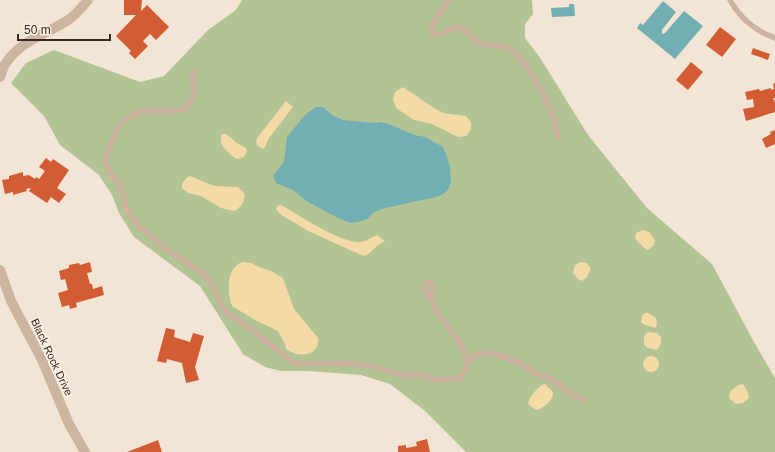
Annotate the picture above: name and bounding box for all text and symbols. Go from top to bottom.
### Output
scale bar [18,16,110,42]
text: 50 m [24,23,51,37]
street label: Black Rock Drive [29,317,75,397]

